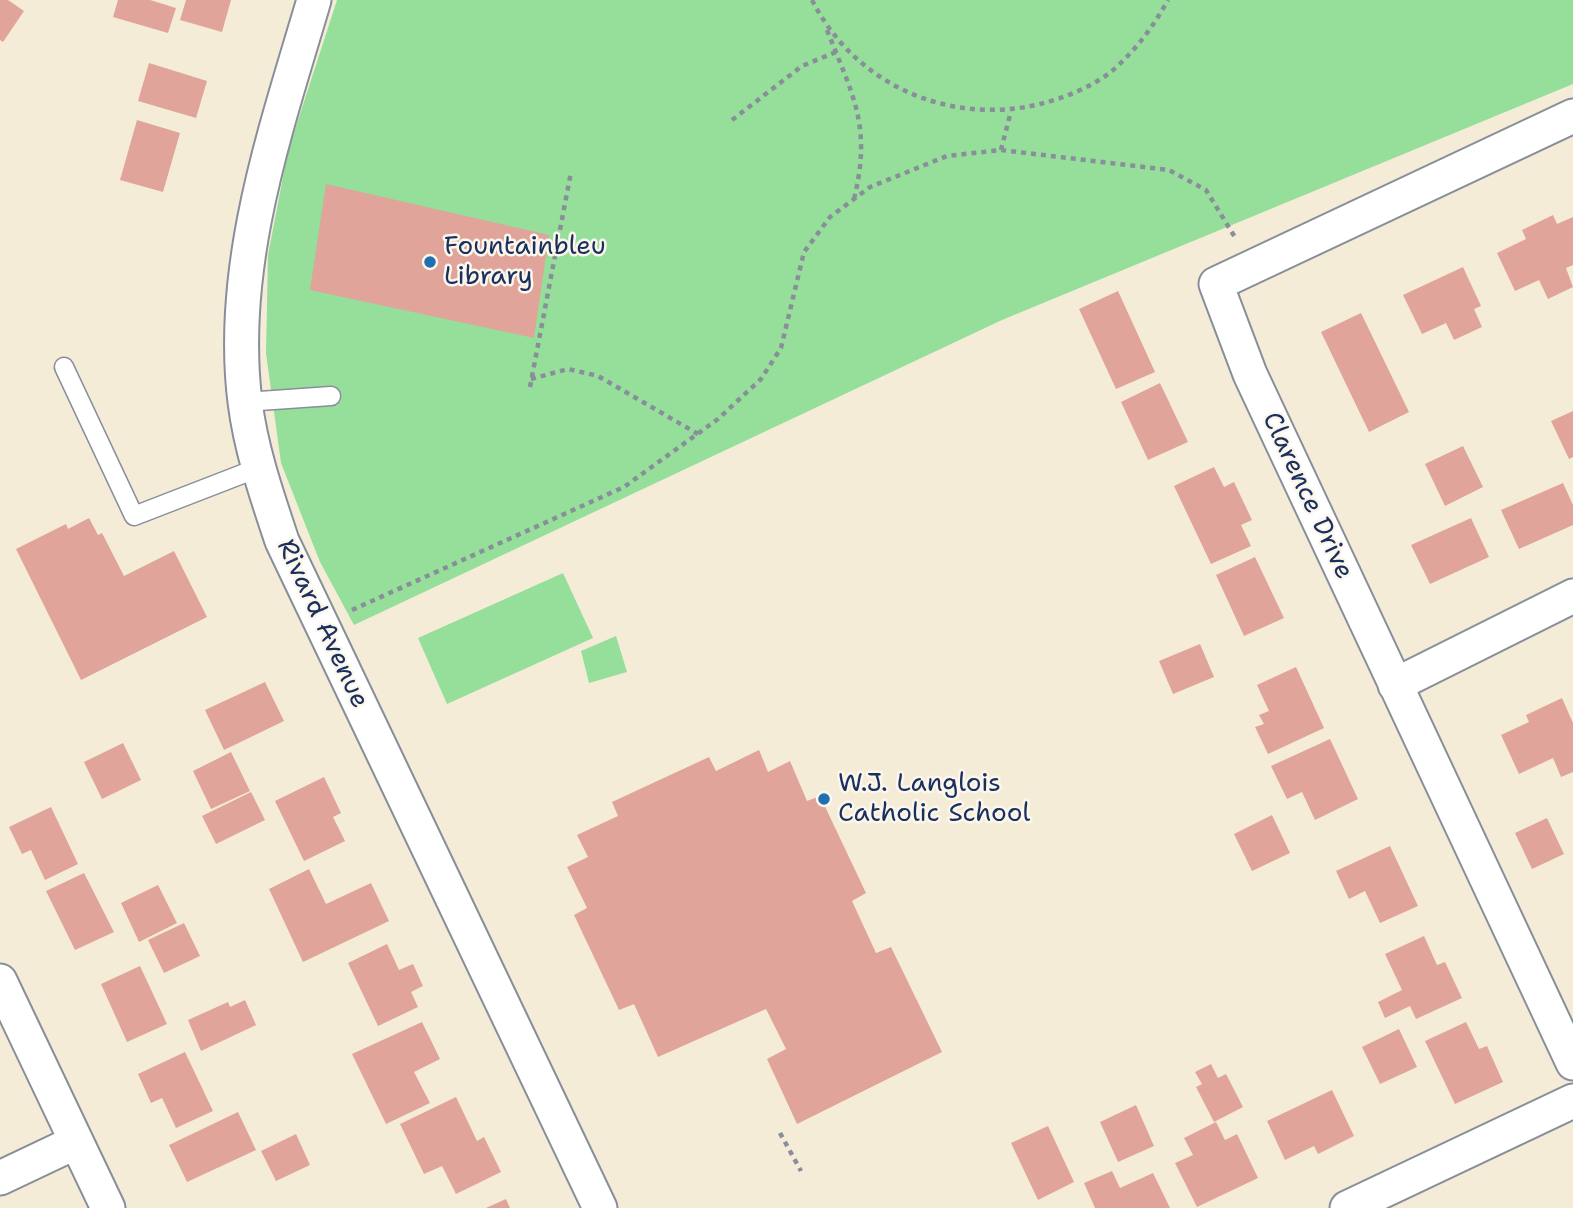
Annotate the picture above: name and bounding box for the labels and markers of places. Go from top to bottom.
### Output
place label: Fountainbleu Library [444,231,606,292]
marker: Fountainbleu Library [422,254,438,270]
place label: W.J. Langlois Catholic School [838,768,1030,830]
marker: W.J. Langlois Catholic School [816,791,832,807]

